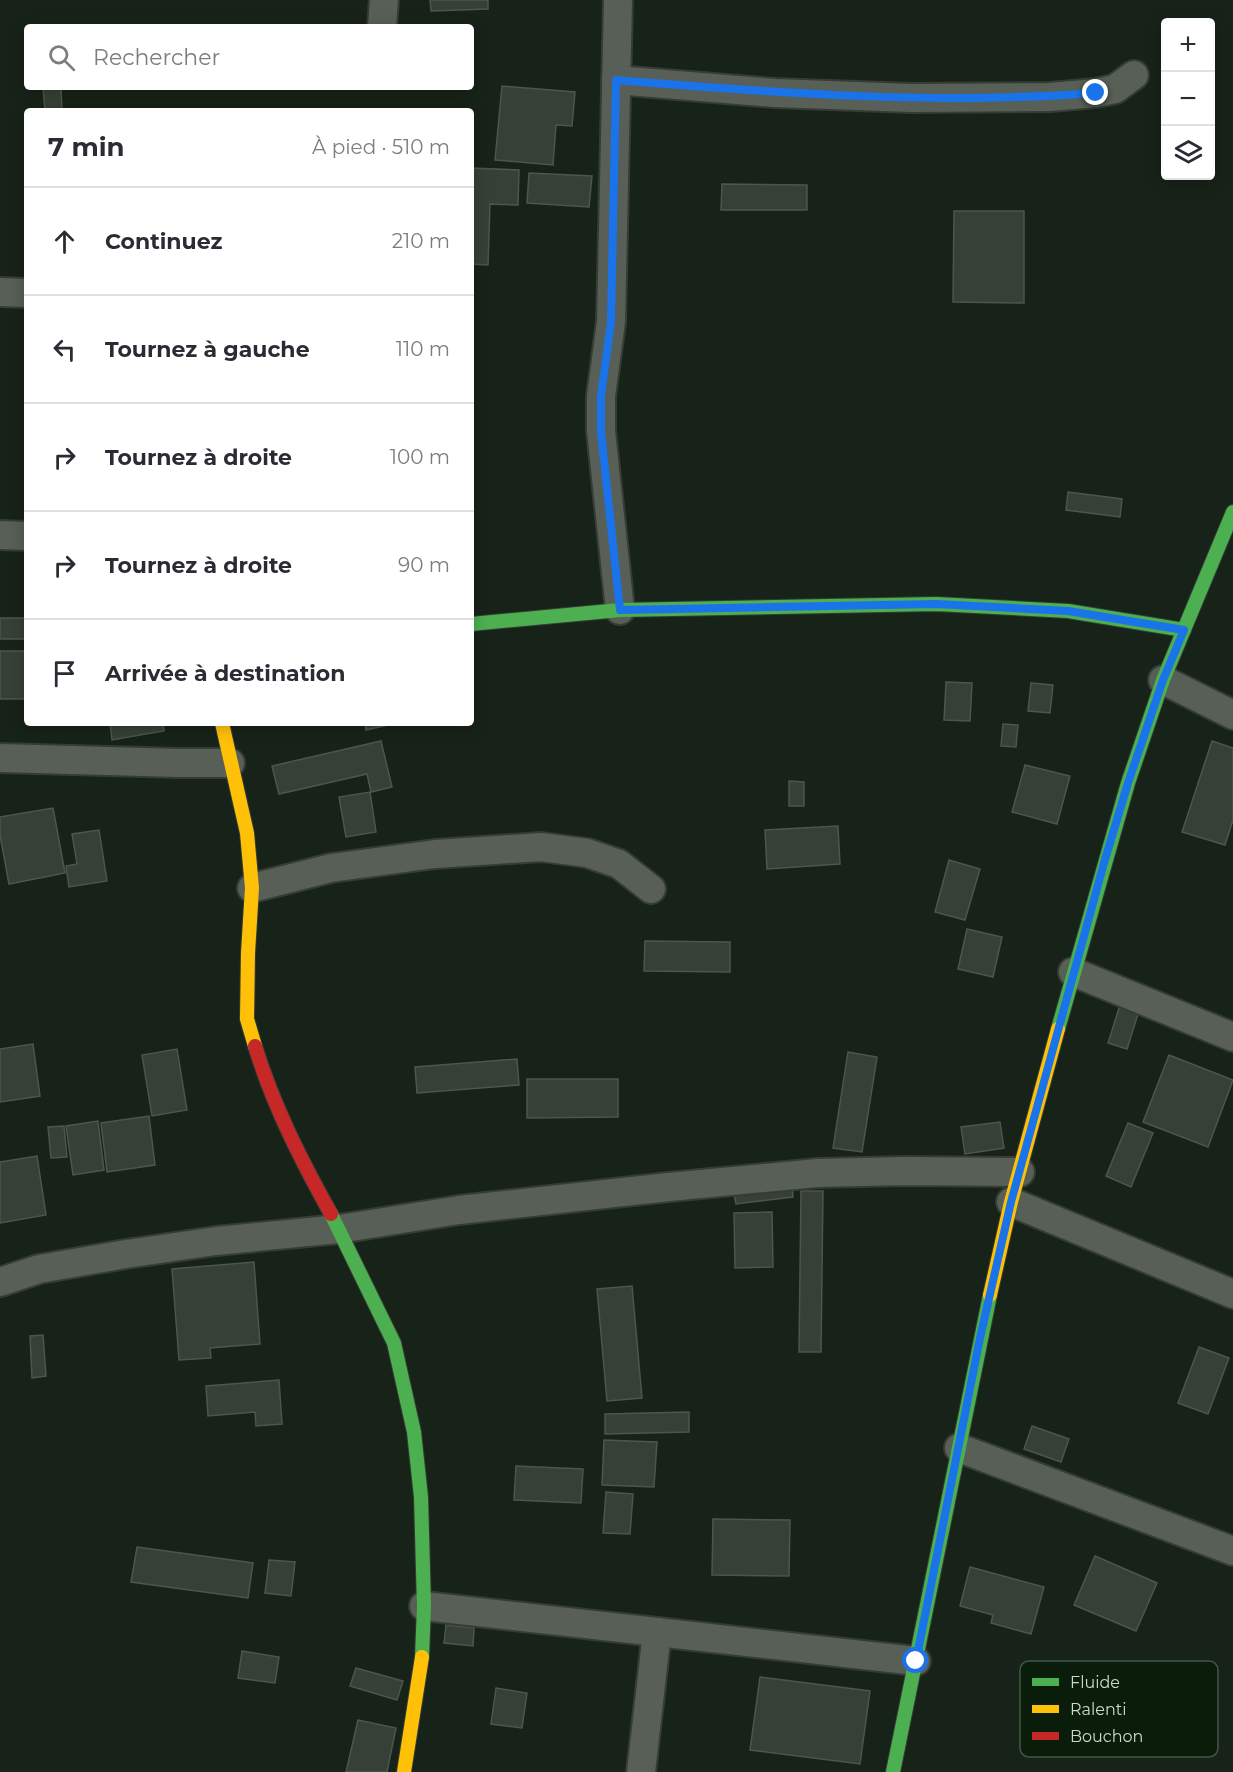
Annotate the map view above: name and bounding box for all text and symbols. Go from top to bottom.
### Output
map controls [1161,18,1215,180]
button: + [1161,18,1215,72]
search box [24,24,474,90]
icon: search [45,41,78,74]
text: Rechercher [93,44,220,71]
button: − [1161,72,1215,126]
route end [1082,79,1108,105]
button: layers [1161,126,1215,180]
text: 7 min [48,131,125,163]
text: À pied · 510 m [312,135,450,159]
icon: ahead [48,225,81,258]
text: Continuez [105,228,222,255]
text: 210 m [392,229,450,253]
icon: left [48,333,81,366]
text: Tournez à gauche [105,336,310,363]
text: 110 m [396,337,450,361]
icon: right [48,441,81,474]
text: Tournez à droite [105,444,292,471]
text: 100 m [390,445,450,469]
icon: right [48,549,81,582]
text: Tournez à droite [105,552,292,579]
text: 90 m [398,553,450,577]
icon: arrive [48,657,81,690]
text: Arrivée à destination [105,660,345,687]
route start [902,1647,928,1673]
legend [1020,1661,1218,1757]
text: Fluide [1070,1673,1120,1692]
text: Ralenti [1070,1700,1127,1719]
text: Bouchon [1070,1727,1143,1746]

